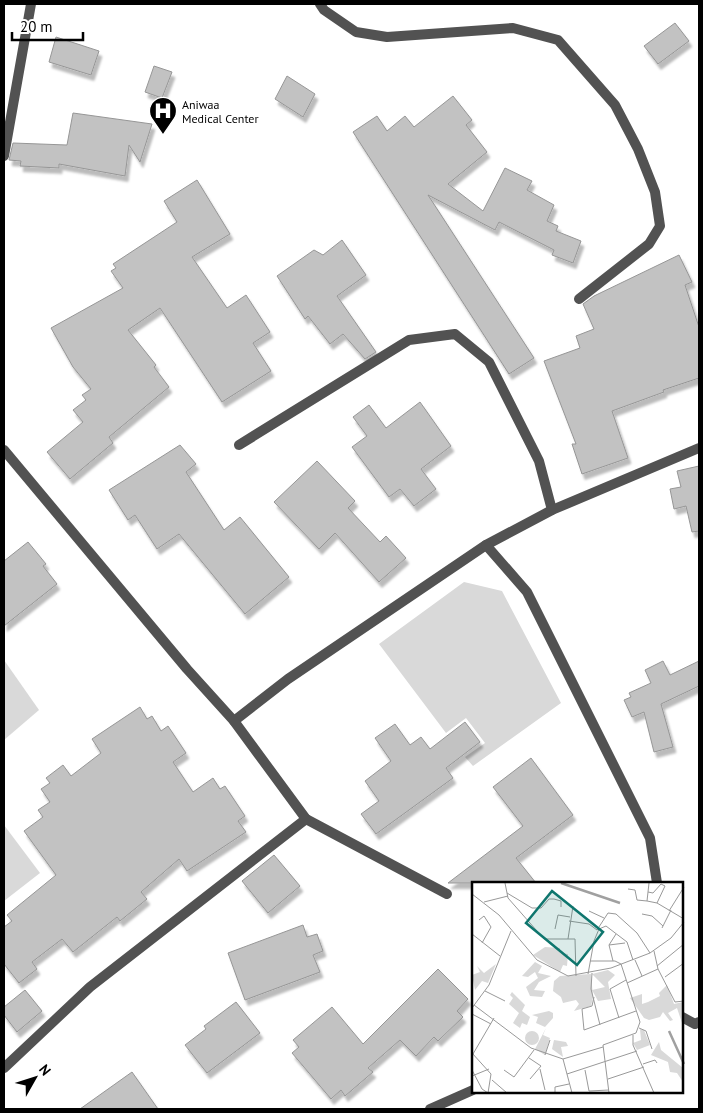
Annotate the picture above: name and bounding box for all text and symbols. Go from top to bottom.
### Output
scale bar [12,10,84,42]
text: 20 m [20,17,53,36]
hospital icon: Aniwaa Medical Center [148,96,178,135]
place label: Aniwaa Medical Center [182,97,259,126]
inset map [472,882,683,1093]
north arrow [10,1053,60,1103]
text: N [35,1061,55,1079]

